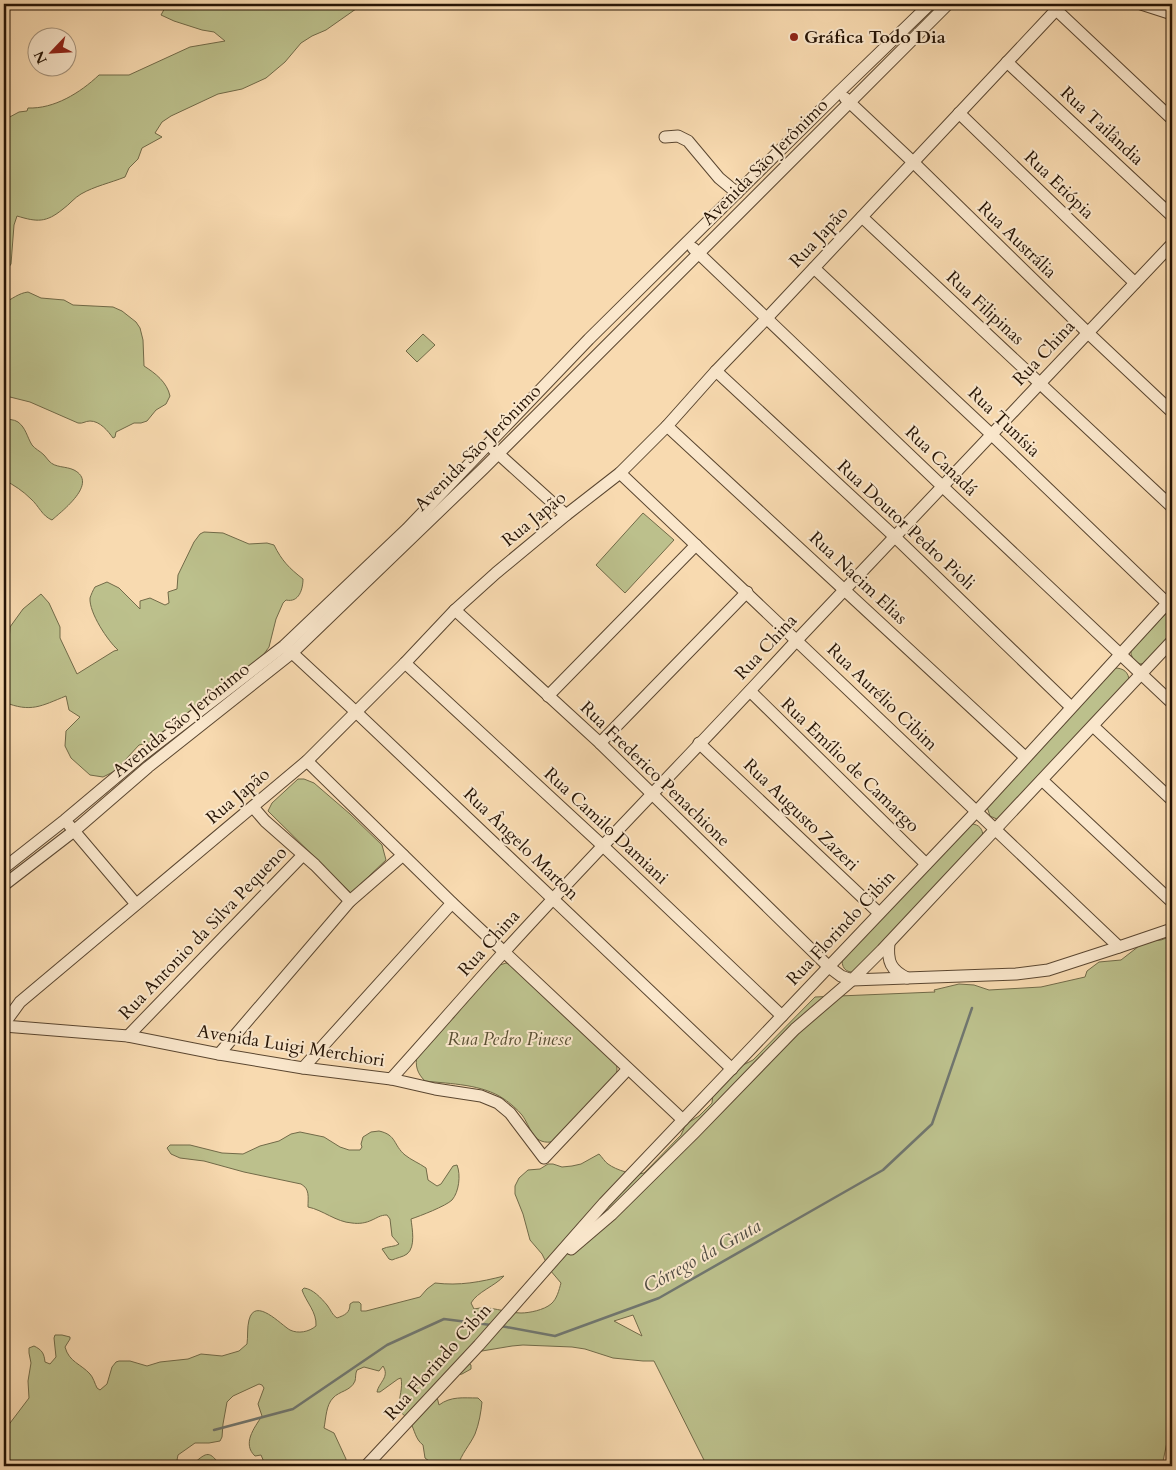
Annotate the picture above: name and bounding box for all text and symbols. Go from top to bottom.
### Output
place label: Gráfica Todo Dia [804,25,946,50]
north arrow [28,28,78,78]
marker: Gráfica Todo Dia [788,31,800,43]
text: N [29,48,52,67]
street label: Rua Tailândia [1055,81,1149,171]
street label: Avenida São Jerônimo [696,93,834,231]
street label: Rua Etiópia [1018,145,1100,225]
street label: Rua Austrália [972,196,1062,284]
street label: Rua Japão [784,201,854,273]
street label: Rua Filipinas [940,265,1030,351]
street label: Rua China [1007,314,1081,391]
street label: Avenida São Jerônimo [409,379,547,517]
street label: Rua Tunísia [962,381,1046,463]
street label: Rua Canadá [899,420,983,502]
street label: Rua Doutor Pedro Pioli [831,454,981,596]
street label: Rua Japão [497,485,572,553]
street label: Rua Nacim Elias [803,526,913,630]
street label: Rua China [729,608,803,685]
street label: Rua Aurélio Cibim [821,638,944,757]
street label: Avenida São Jerônimo [107,657,255,783]
street label: Rua Emílio de Camargo [775,692,925,838]
street label: Rua Frederico Penachione [574,695,736,853]
street label: Rua Augusto Zazeri [738,753,864,877]
street label: Rua Japão [201,762,275,830]
street label: Rua Camilo Damiani [538,762,674,890]
street label: Rua Ângelo Marton [458,782,585,906]
street label: Rua Antonio da Silva Pequeno [113,841,293,1025]
street label: Rua Florindo Cibin [781,864,902,991]
street label: Rua China [452,904,526,982]
street label: Avenida Luigi Merchiori [195,1019,387,1073]
park label: Rua Pedro Pinese [447,1027,572,1052]
water label: Córrego da Gruta [639,1213,766,1299]
street label: Rua Florindo Cibin [379,1298,498,1426]

